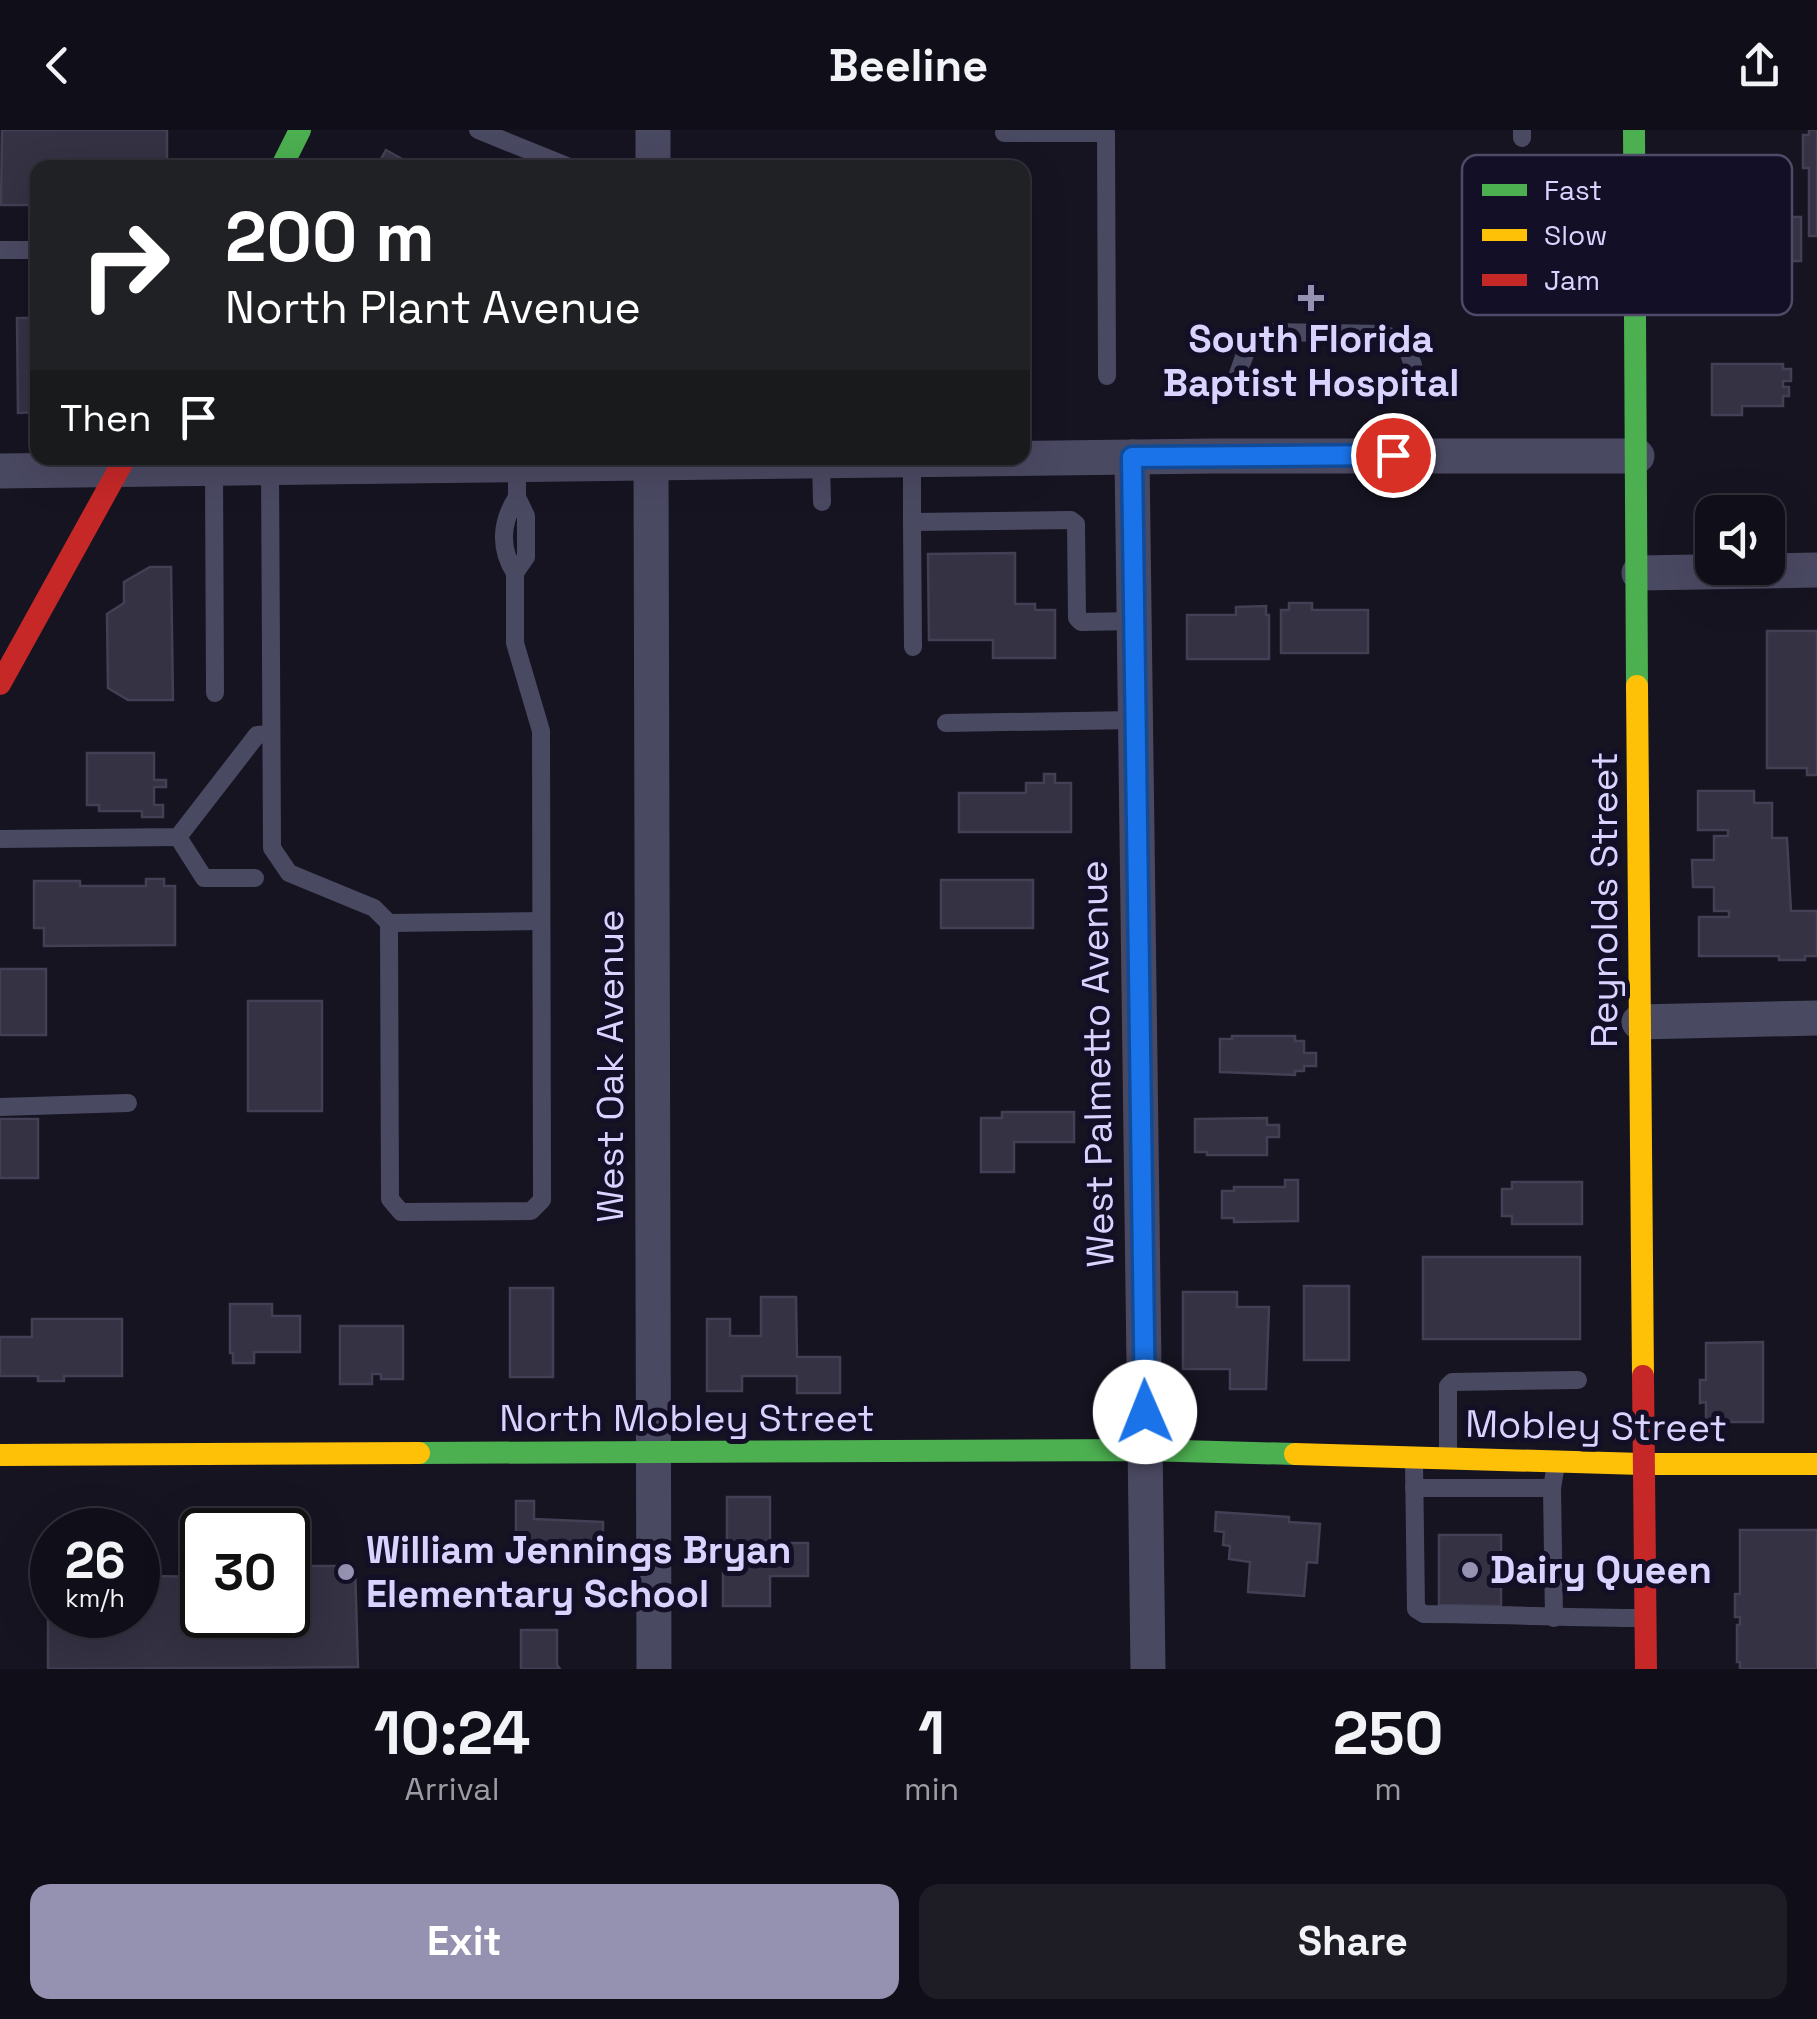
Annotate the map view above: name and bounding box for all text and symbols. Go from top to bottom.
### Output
text: Beeline [829,37,988,94]
icon: back [30,38,85,93]
icon: share [1732,38,1787,93]
legend [1462,155,1792,315]
text: Fast [1544,172,1602,208]
text: 200 m [225,192,435,281]
icon: right [60,200,190,330]
text: Slow [1544,217,1607,253]
text: Jam [1544,262,1600,298]
text: North Plant Avenue [225,279,641,336]
marker: South Florida Baptist Hospital [1298,285,1324,311]
place label: South Florida Baptist Hospital [1163,315,1459,407]
icon: arrive [171,390,226,445]
text: Then [60,394,151,442]
pin [1351,413,1436,498]
icon: arrive [1366,428,1421,483]
map controls [1695,495,1785,585]
button: sound [1695,495,1785,585]
street label: Reynolds Street [1580,752,1628,1048]
street label: West Palmetto Avenue [1069,860,1125,1268]
street label: West Oak Avenue [586,909,634,1223]
position arrow [1093,1360,1197,1464]
street label: North Mobley Street [499,1394,875,1442]
street label: Mobley Street [1465,1400,1727,1452]
speed limit sign: 30 [180,1508,310,1638]
place label: William Jennings Bryan Elementary School [366,1526,792,1618]
text: 26 [65,1529,125,1593]
place label: Dairy Queen [1490,1546,1712,1594]
marker: Dairy Queen [1459,1559,1481,1581]
marker: William Jennings Bryan Elementary School [335,1561,357,1583]
text: km/h [65,1582,125,1614]
text: 10:24 [374,1695,530,1772]
text: 1 [918,1695,945,1772]
text: 250 [1333,1695,1443,1772]
text: Arrival [404,1769,500,1809]
text: min [904,1769,959,1809]
text: m [1374,1769,1402,1809]
button: Exit [30,1884,899,1999]
button: Share [919,1884,1787,1999]

